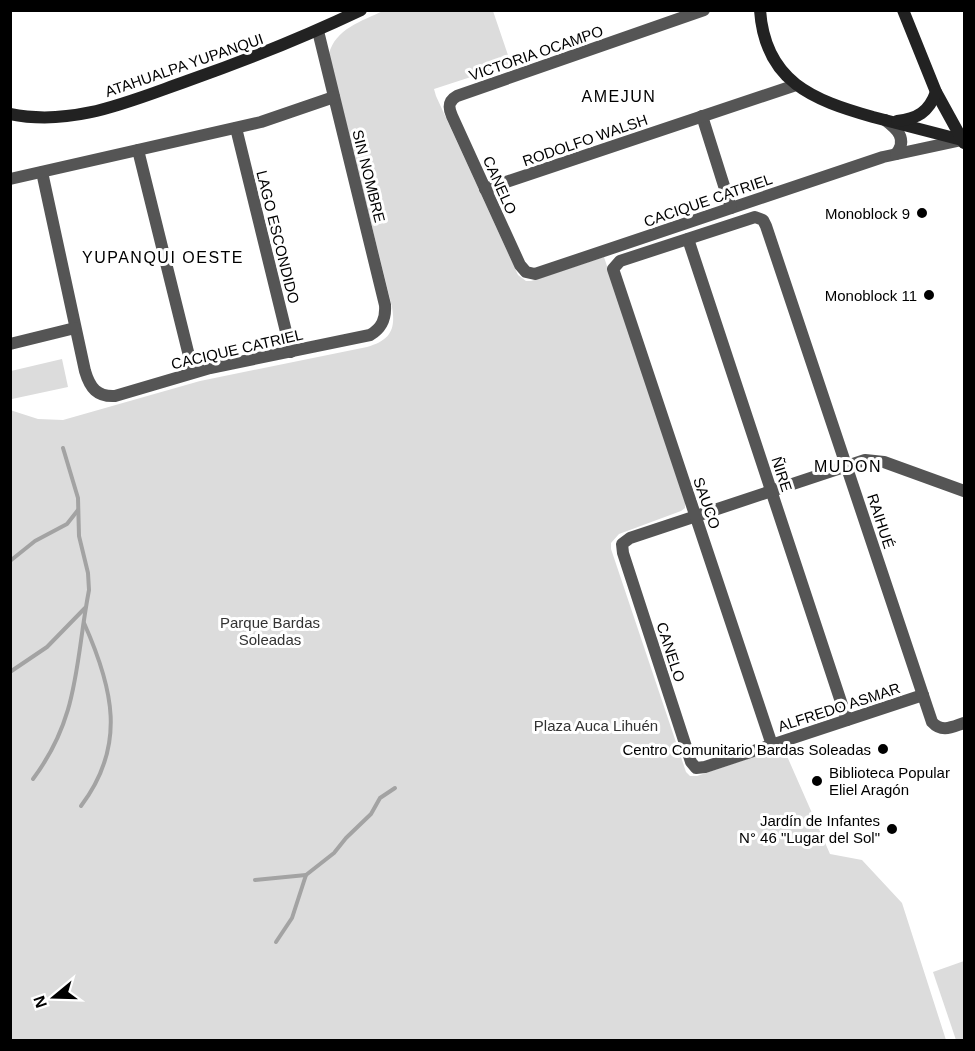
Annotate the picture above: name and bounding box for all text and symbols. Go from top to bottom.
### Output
street label: VICTORIA OCAMPO [467,22,605,84]
street label: ATAHUALPA YUPANQUI [103,30,265,100]
district label: AMEJUN [582,88,656,105]
street label: RODOLFO WALSH [520,111,650,169]
street label: SIN NOMBRE [349,128,389,224]
street label: CANELO [480,153,520,217]
street label: LAGO ESCONDIDO [253,169,303,305]
street label: CACIQUE CATRIEL [642,170,774,230]
place label: Monoblock 9 [825,205,910,222]
marker: Monoblock 9 [915,206,929,220]
district label: YUPANQUI OESTE [82,249,244,266]
place label: Monoblock 11 [825,287,917,304]
marker: Monoblock 11 [922,288,936,302]
street label: CACIQUE CATRIEL [169,326,305,372]
street label: ÑIRE [768,454,796,494]
district label: MUDON [814,458,882,475]
street label: SAUCO [690,475,724,531]
street label: RAIHUÉ [864,491,898,551]
park label: Parque Bardas Soleadas [220,614,320,648]
street label: CANELO [653,620,689,684]
street label: ALFREDO ASMAR [776,679,902,735]
park label: Plaza Auca Lihuén [534,717,658,734]
place label: Centro Comunitario Bardas Soleadas [623,741,871,758]
marker: Centro Comunitario Bardas Soleadas [876,742,890,756]
place label: Biblioteca Popular Eliel Aragón [829,764,950,798]
marker: Biblioteca Popular Eliel Aragón [810,774,824,788]
place label: Jardín de Infantes N° 46 "Lugar del Sol" [739,812,880,846]
marker: Jardín de Infantes N° 46 "Lugar del Sol" [885,822,899,836]
north arrow [24,967,84,1027]
text: N [30,993,50,1010]

